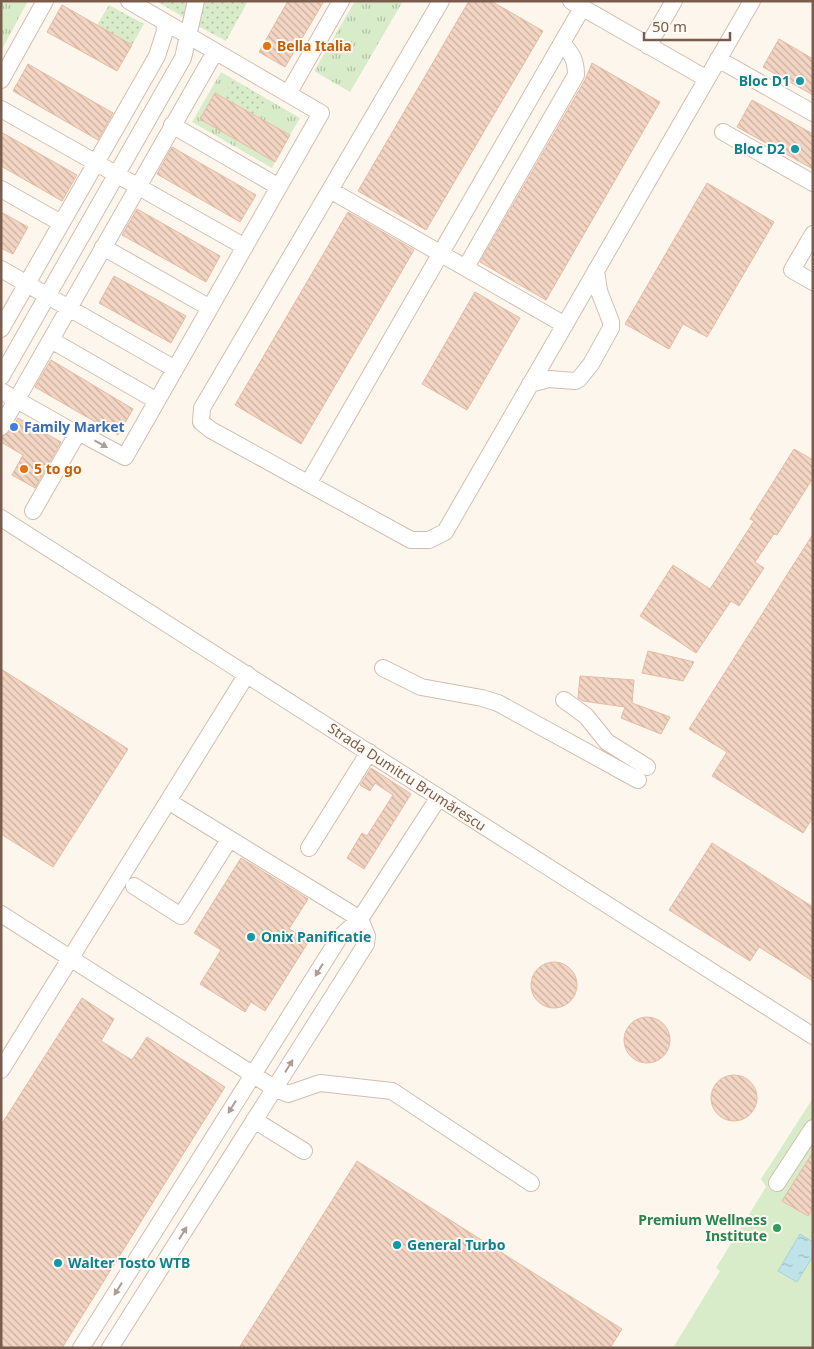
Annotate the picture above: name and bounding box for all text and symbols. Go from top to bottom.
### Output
scale bar [644,10,730,42]
text: 50 m [652,16,687,36]
place label: Bella Italia [277,36,352,55]
marker: Bella Italia [261,40,273,52]
place label: Bloc D1 [739,71,790,90]
marker: Bloc D1 [794,75,806,87]
place label: Bloc D2 [734,139,785,158]
marker: Bloc D2 [789,143,801,155]
place label: Family Market [24,417,125,436]
marker: Family Market [8,421,20,433]
one-way arrow [95,440,108,449]
place label: 5 to go [34,459,82,478]
marker: 5 to go [18,463,30,475]
street label: Strada Dumitru Brumărescu [325,718,490,835]
place label: Onix Panificatie [261,927,371,946]
marker: Onix Panificatie [245,931,257,943]
one-way arrow [314,963,323,976]
one-way arrow [284,1059,293,1072]
one-way arrow [228,1101,237,1114]
place label: Premium Wellness Institute [638,1210,767,1245]
marker: Premium Wellness Institute [771,1222,783,1234]
one-way arrow [178,1226,188,1239]
place label: General Turbo [407,1235,506,1254]
marker: General Turbo [391,1239,403,1251]
place label: Walter Tosto WTB [68,1253,190,1272]
marker: Walter Tosto WTB [52,1257,64,1269]
one-way arrow [113,1283,122,1296]

